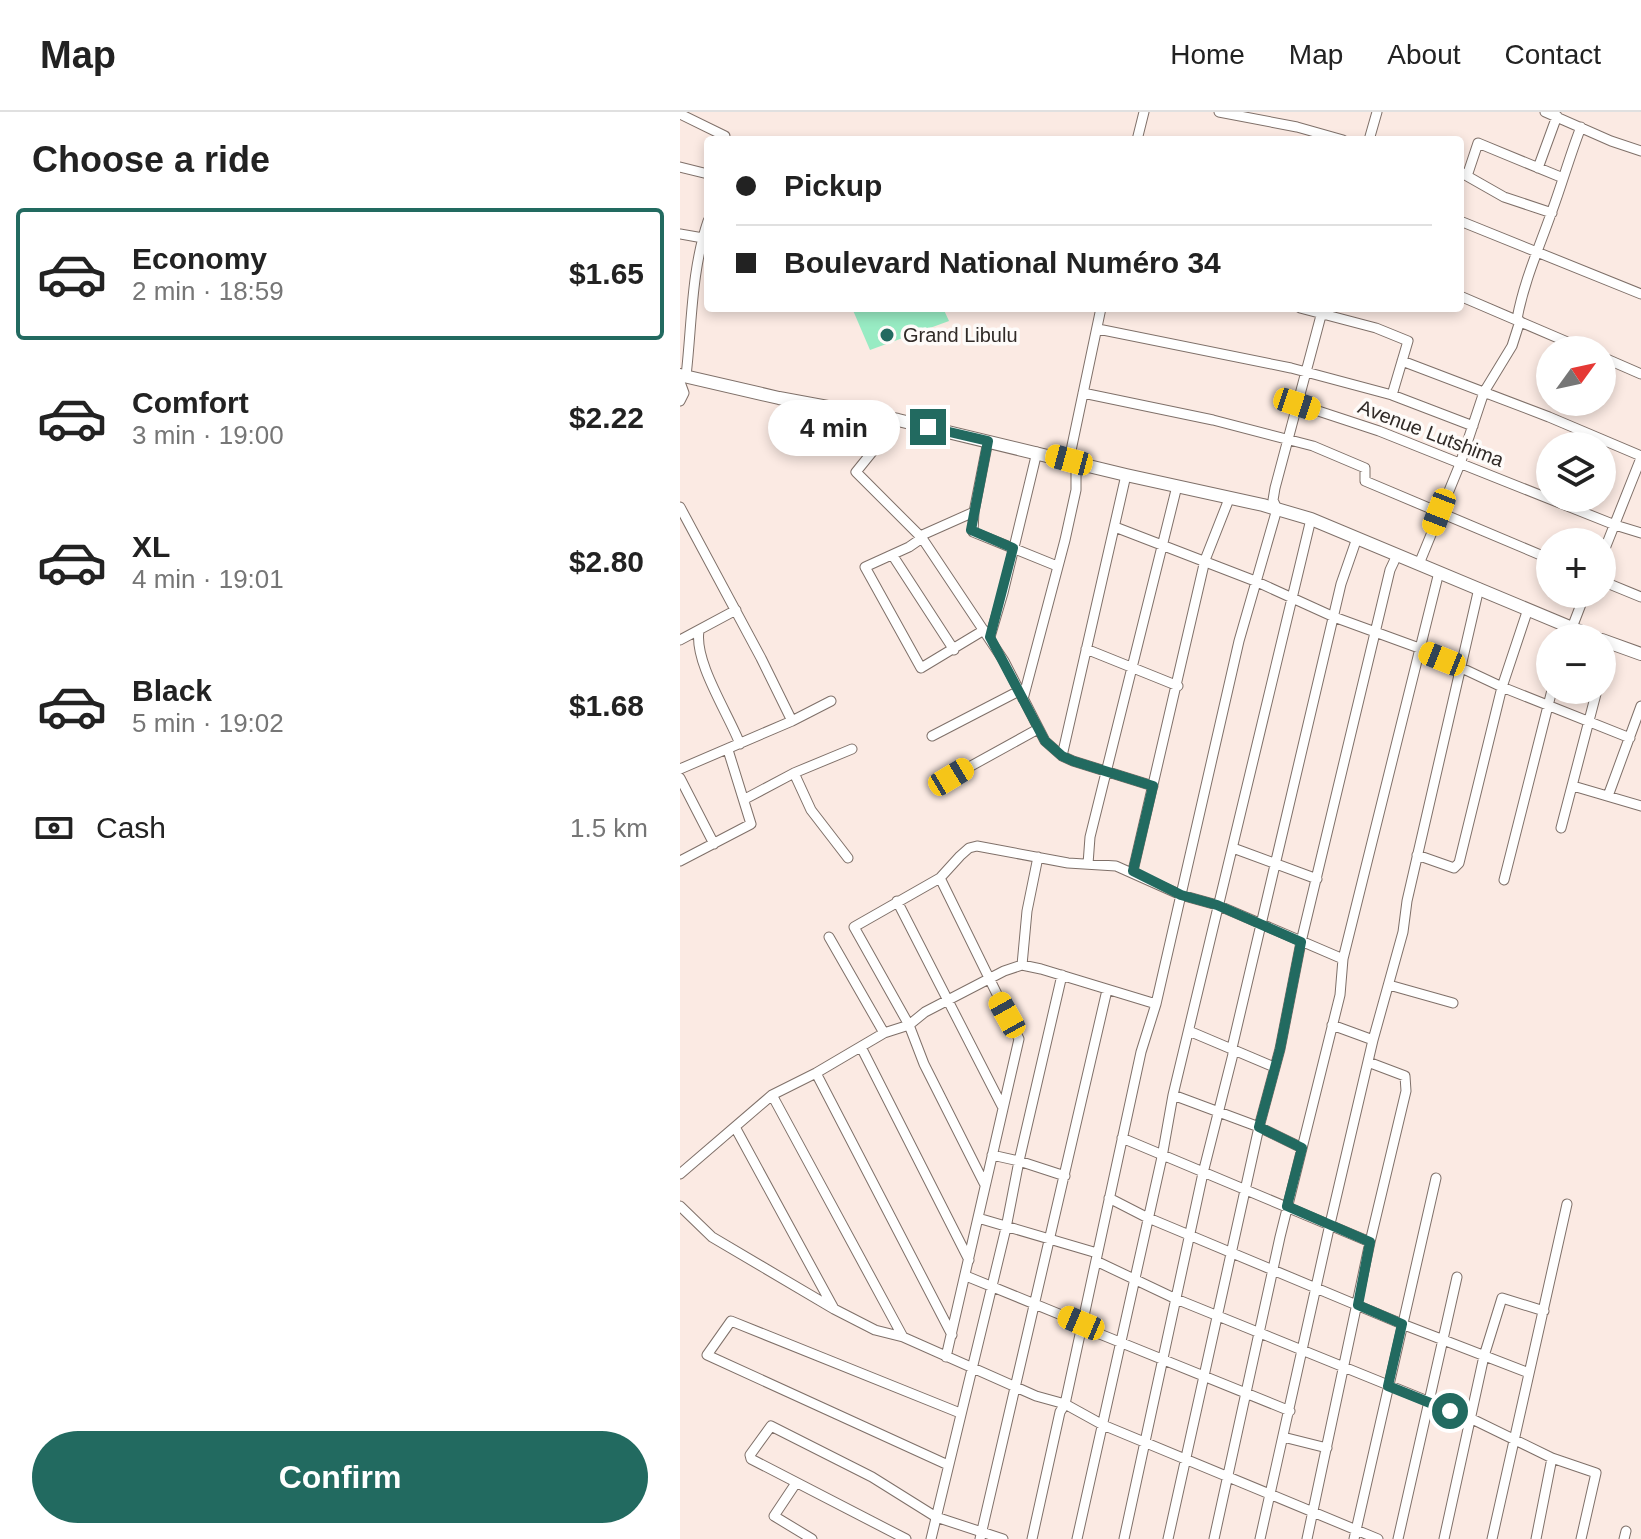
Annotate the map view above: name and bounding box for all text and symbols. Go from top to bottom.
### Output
text: Map [40,34,116,76]
text: Home [1170,39,1245,70]
text: Map [1289,39,1343,70]
text: About [1387,39,1461,70]
text: Contact [1505,39,1601,70]
text: Choose a ride [32,139,270,180]
text: Pickup [784,169,882,202]
icon: car [36,238,108,310]
text: Economy [132,242,267,275]
text: Boulevard National Numéro 34 [784,246,1221,279]
text: $1.65 [569,257,644,290]
text: 2 min · 18:59 [132,276,284,306]
place label: Grand Libulu [903,324,1018,346]
marker: Grand Libulu [878,326,896,344]
north arrow [1536,336,1616,416]
map controls [1536,336,1616,704]
icon: car [36,382,108,454]
car [1270,385,1324,423]
text: Comfort [132,386,249,419]
street label: Avenue Lutshima [1355,395,1508,471]
callout: 4 min [768,399,900,455]
text: $2.22 [569,401,644,434]
route end [910,409,946,445]
text: 4 min [800,413,868,443]
text: 3 min · 19:00 [132,420,284,450]
button: layers [1536,432,1616,512]
car [1043,442,1095,478]
car [1419,485,1459,539]
icon: car [36,526,108,598]
button: + [1536,528,1616,608]
text: XL [132,530,170,563]
text: $2.80 [569,545,644,578]
text: 4 min · 19:01 [132,564,284,594]
button: − [1536,624,1616,704]
car [1415,639,1469,679]
icon: car [36,670,108,742]
text: Black [132,674,212,707]
text: $1.68 [569,689,644,722]
text: 5 min · 19:02 [132,708,284,738]
car [924,754,978,800]
icon: cash [32,806,76,850]
text: Cash [96,811,166,844]
text: 1.5 km [570,813,648,843]
car [985,988,1029,1042]
car [1054,1303,1108,1343]
route start [1432,1393,1468,1429]
button: Confirm [32,1431,648,1523]

